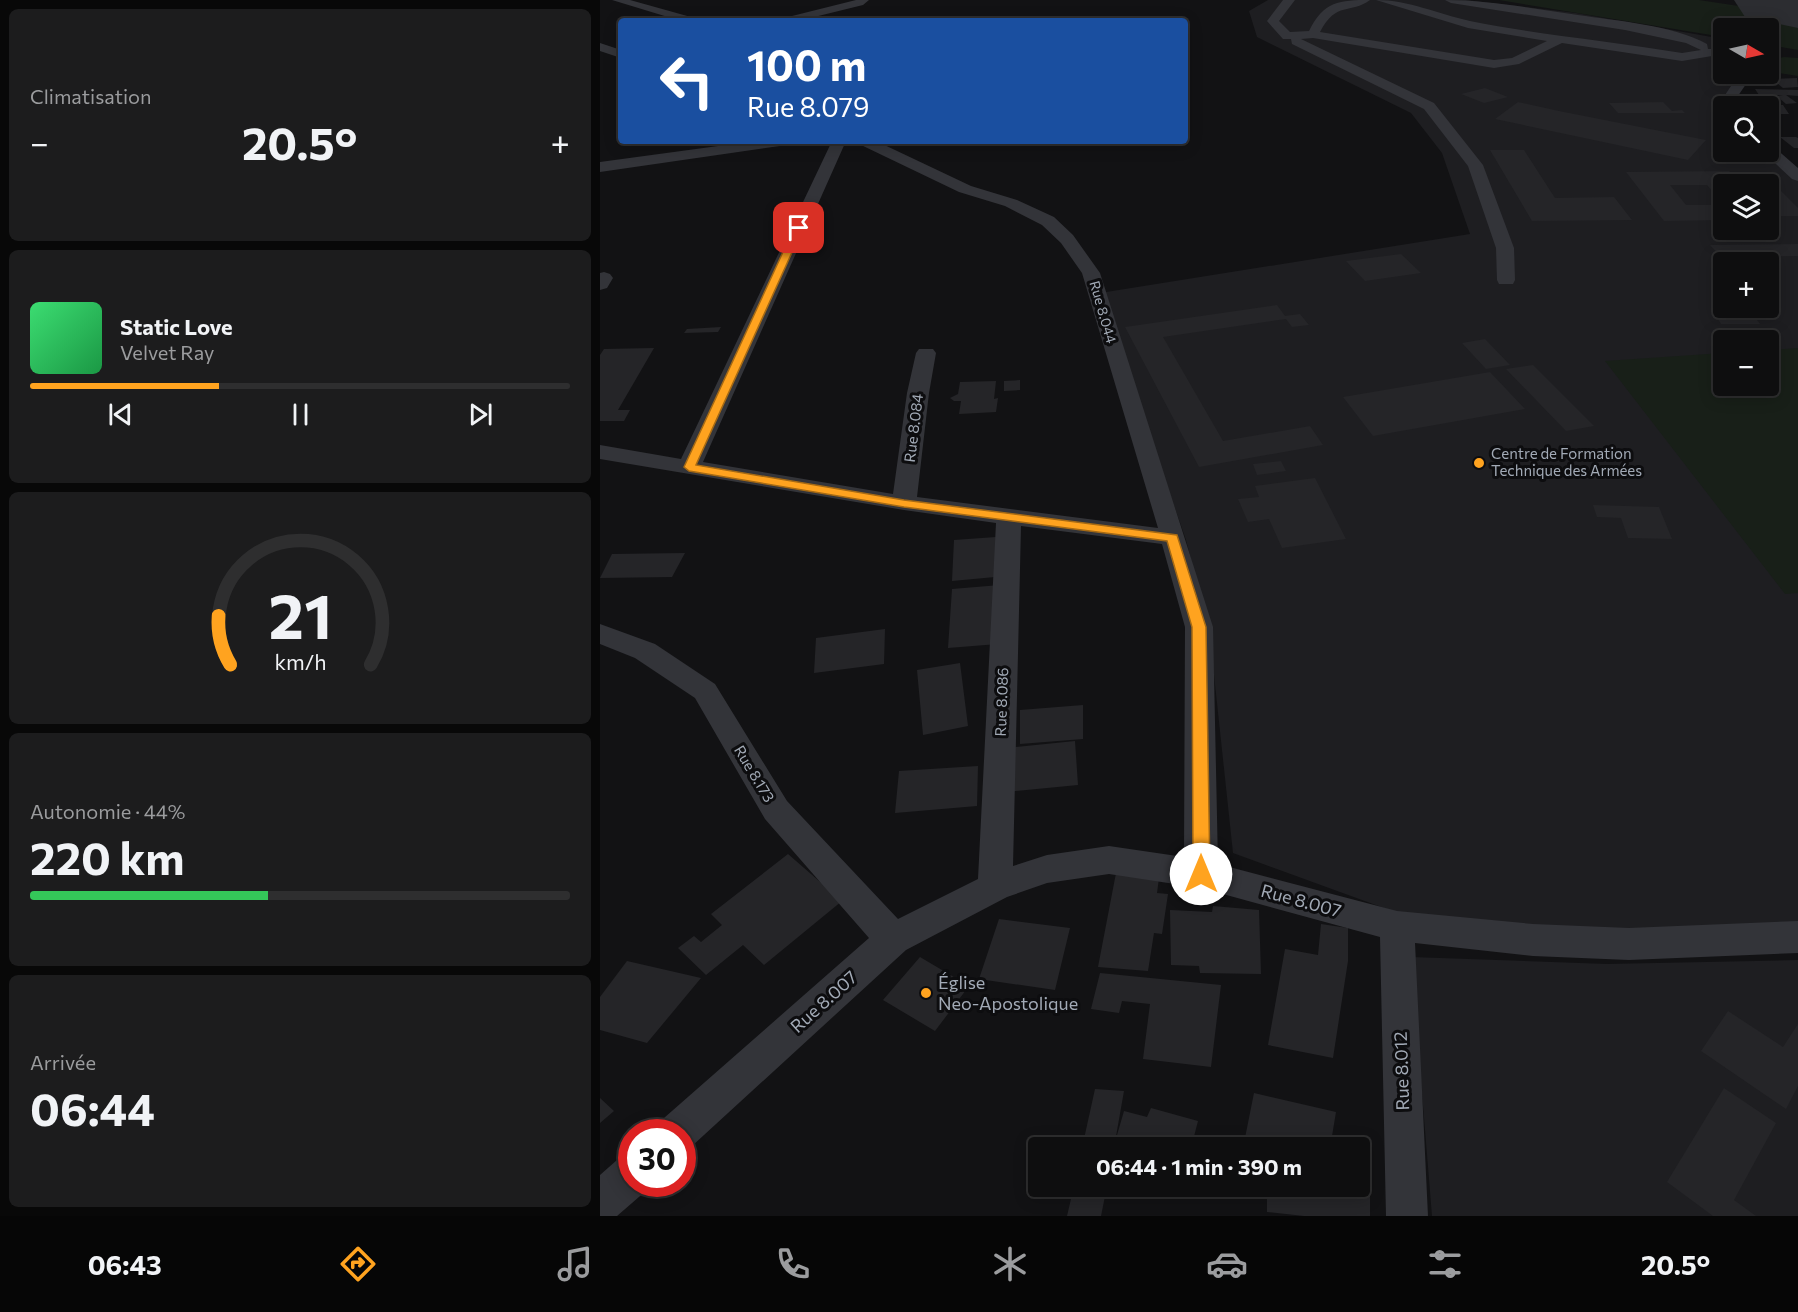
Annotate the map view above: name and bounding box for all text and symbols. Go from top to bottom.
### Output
north arrow [1713,18,1779,84]
map controls [1713,18,1779,396]
text: 100 m [747,38,867,90]
icon: left [648,42,726,120]
text: Climatisation [30,84,151,108]
text: Rue 8.079 [747,90,869,123]
button: search [1713,96,1779,162]
text: 20.5° [242,114,357,169]
text: − [30,121,49,162]
text: + [551,121,570,162]
button: layers [1713,174,1779,240]
pin [773,202,824,253]
icon: arrive [782,211,815,244]
button: + [1713,252,1779,318]
street label: Rue 8.044 [1086,279,1121,346]
text: Static Love [120,313,233,340]
button: − [1713,330,1779,396]
text: Velvet Ray [120,340,214,364]
street label: Rue 8.084 [900,392,926,463]
icon: previous [104,398,137,431]
icon: pause [284,398,317,431]
icon: next [464,398,497,431]
place label: Centre de Formation Technique des Armées [1491,444,1642,479]
marker: Centre de Formation Technique des Armées [1472,456,1486,470]
text: 21 [268,576,332,652]
text: km/h [274,648,326,674]
street label: Rue 8.086 [991,667,1011,737]
street label: Rue 8.173 [731,742,779,805]
text: Autonomie · 44% [30,799,185,823]
text: 220 km [30,829,185,884]
position arrow [1169,842,1233,906]
street label: Rue 8.007 [1259,879,1344,921]
street label: Rue 8.007 [785,966,861,1037]
place label: Église Neo-Apostolique [938,971,1078,1014]
marker: Église Neo-Apostolique [919,986,933,1000]
street label: Rue 8.012 [1389,1031,1413,1111]
text: Arrivée [30,1050,96,1074]
text: 06:44 [30,1080,155,1135]
speed limit sign: 30 [618,1119,696,1197]
text: 06:44 · 1 min · 390 m [1096,1153,1302,1180]
icon: directions [337,1243,379,1285]
icon: music [554,1243,596,1285]
icon: phone [772,1243,814,1285]
icon: climate [989,1243,1031,1285]
icon: car [1206,1243,1248,1285]
icon: filters [1424,1243,1466,1285]
text: 06:43 [88,1248,162,1281]
text: 20.5° [1641,1248,1710,1281]

